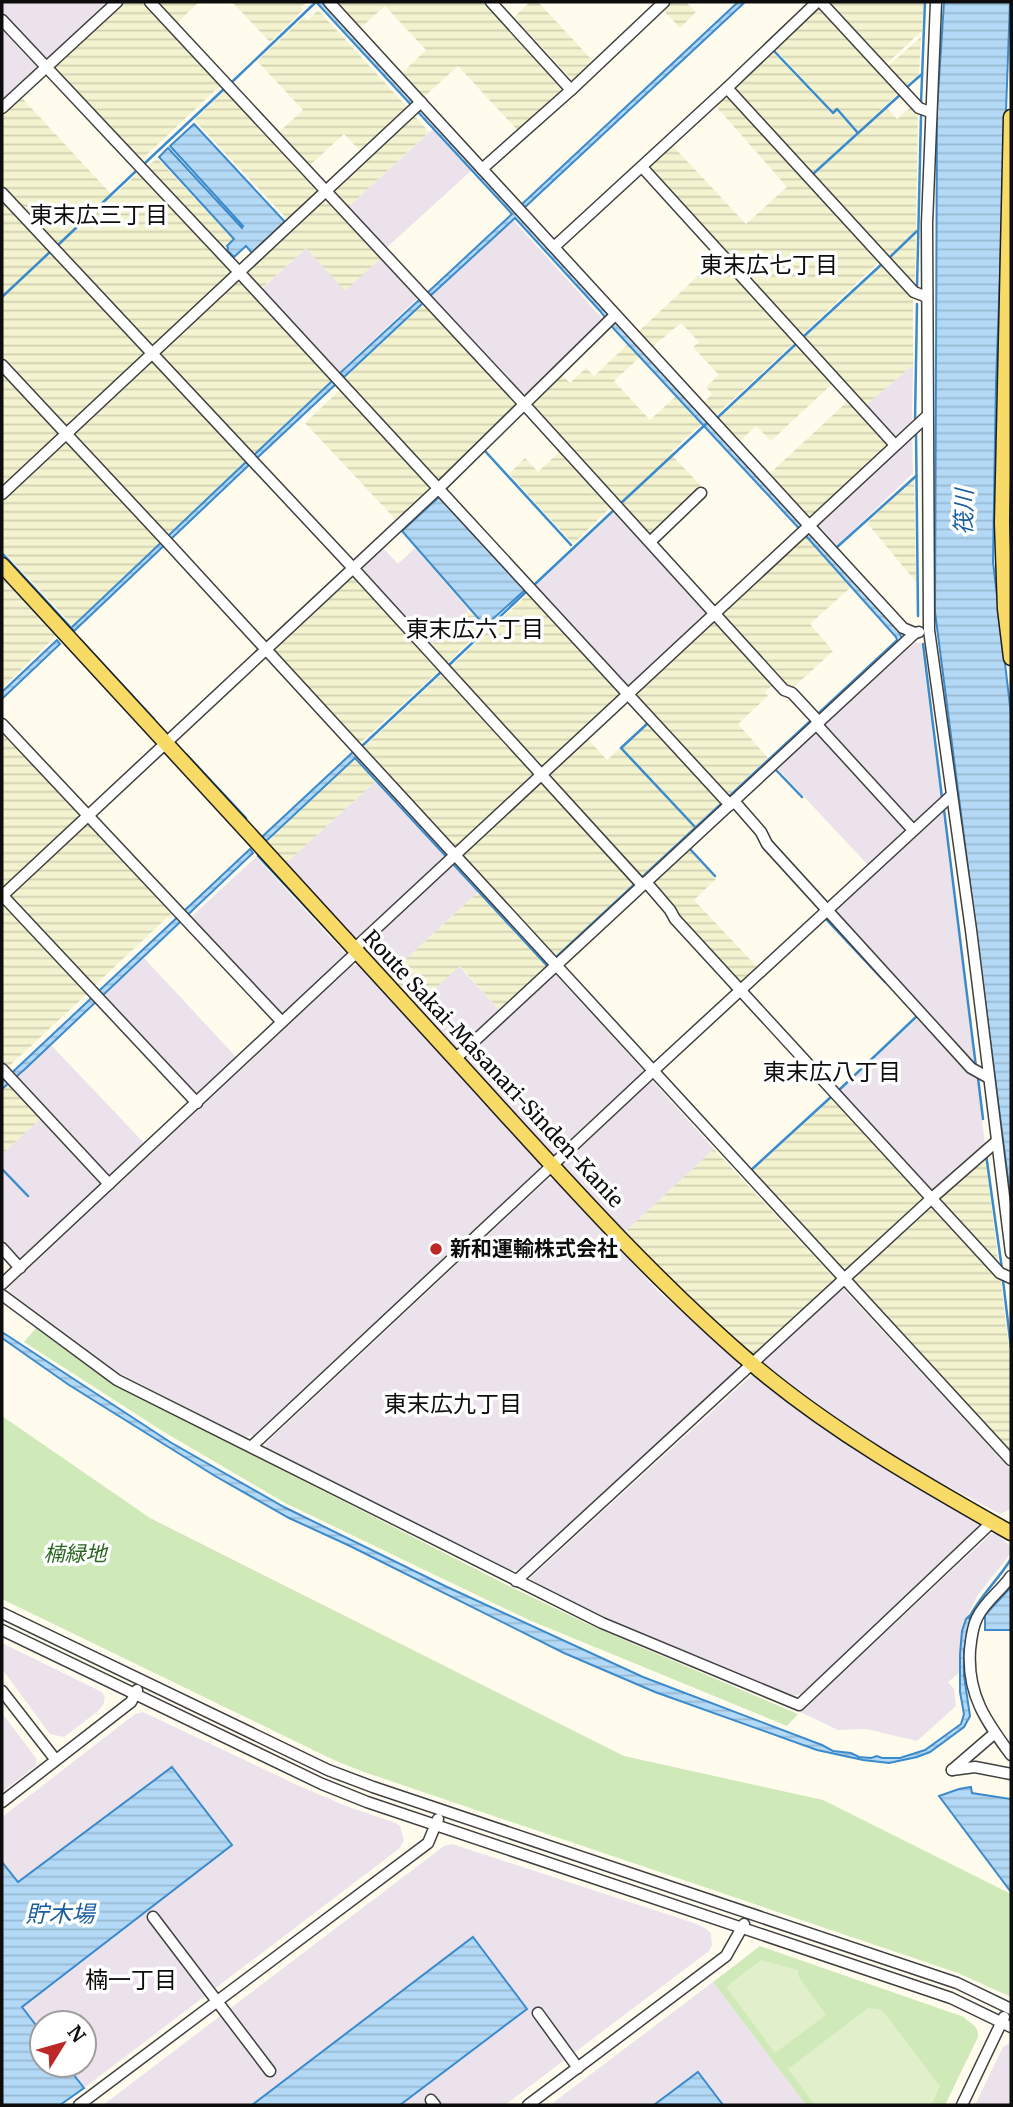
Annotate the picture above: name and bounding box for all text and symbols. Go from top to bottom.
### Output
district label: 東末広三丁目 [30,200,168,229]
district label: 東末広七丁目 [700,250,838,279]
water label: 筏川 [949,486,978,535]
district label: 東末広六丁目 [406,614,544,643]
street label: Route Sakai-Masanari-Sinden-Kanie [357,924,629,1213]
district label: 東末広八丁目 [763,1057,901,1086]
place label: 新和運輸株式会社 [450,1235,618,1262]
marker: 新和運輸株式会社 [428,1241,444,1257]
district label: 東末広九丁目 [384,1389,522,1418]
park label: 楠緑地 [44,1540,108,1567]
water label: 貯木場 [26,1899,98,1928]
district label: 楠一丁目 [85,1965,177,1994]
north arrow [28,2009,98,2079]
text: N [62,2021,91,2047]

